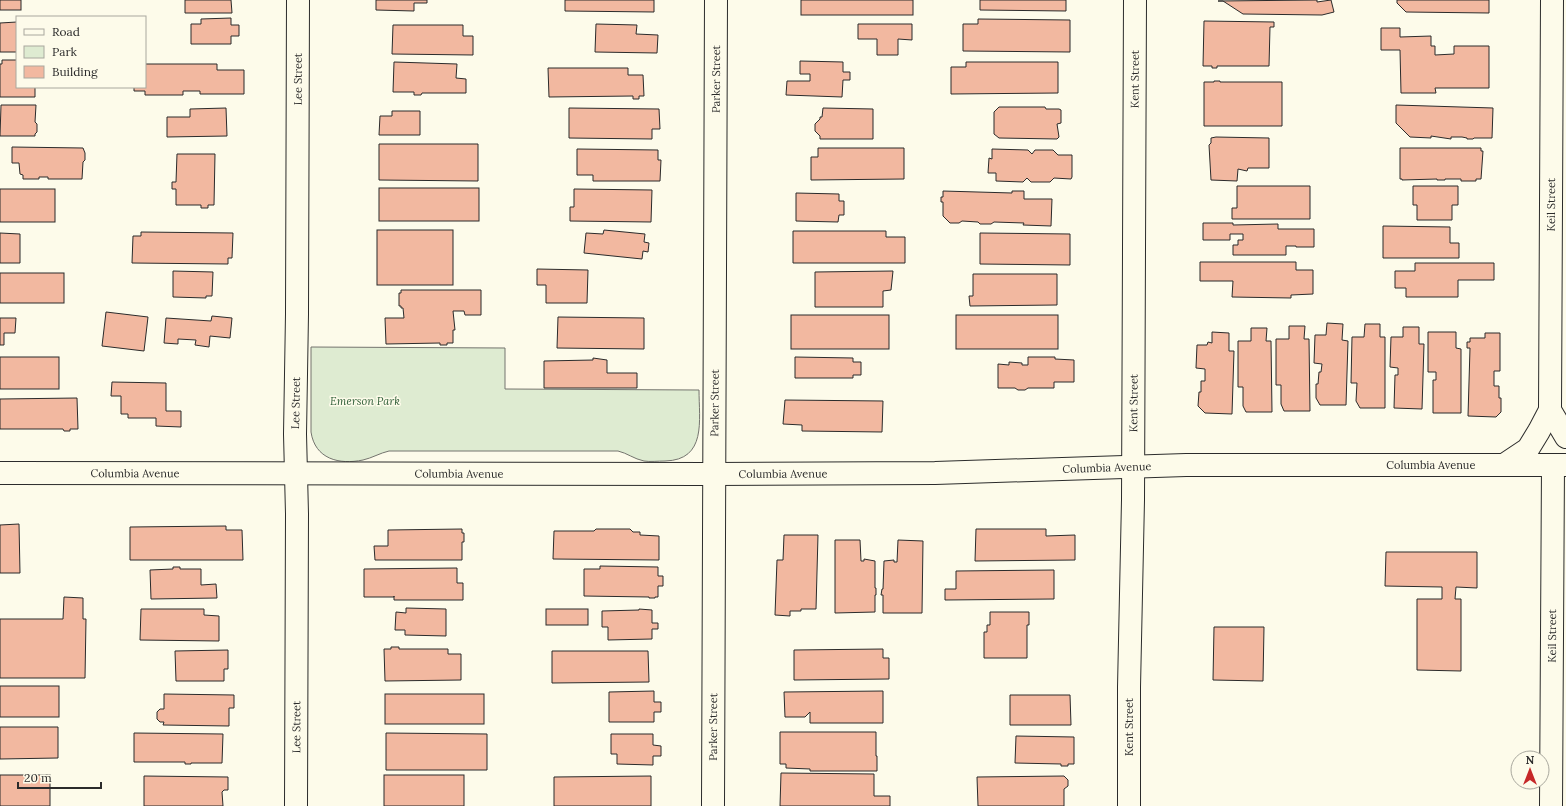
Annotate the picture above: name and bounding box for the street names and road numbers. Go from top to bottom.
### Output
street label: Parker Street [709,44,723,113]
street label: Kent Street [1128,49,1142,108]
street label: Lee Street [291,52,305,105]
street label: Keil Street [1544,177,1558,231]
street label: Parker Street [707,368,722,437]
street label: Kent Street [1126,373,1141,432]
street label: Lee Street [288,376,303,429]
street label: Columbia Avenue [1386,458,1475,472]
street label: Columbia Avenue [1062,459,1152,476]
street label: Columbia Avenue [90,466,180,480]
street label: Columbia Avenue [738,466,828,481]
street label: Columbia Avenue [414,467,504,481]
street label: Keil Street [1545,608,1559,663]
street label: Parker Street [706,692,720,761]
street label: Kent Street [1122,697,1136,756]
street label: Lee Street [289,700,303,753]

